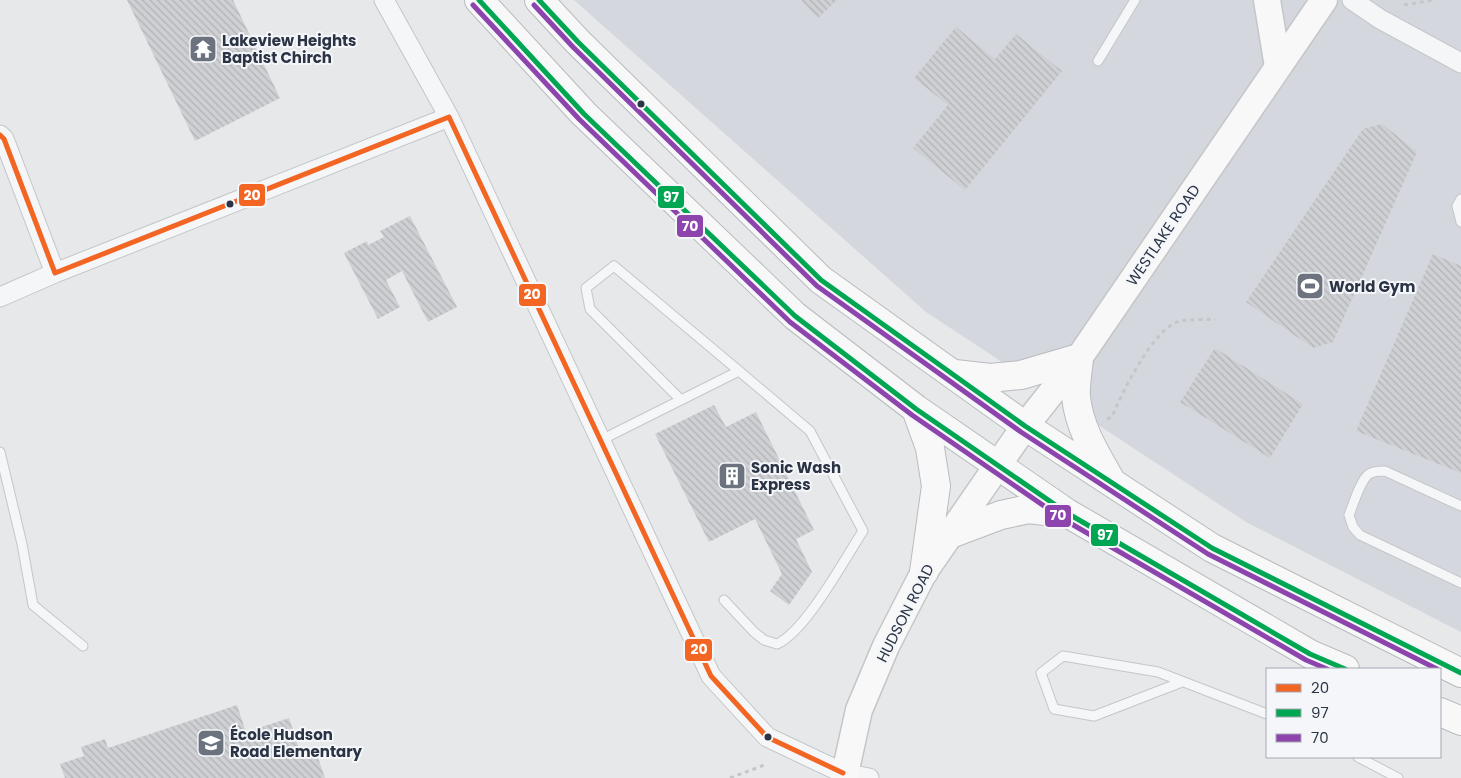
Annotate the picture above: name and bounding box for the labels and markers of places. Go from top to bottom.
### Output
place label: Lakeview Heights Baptist Chirch [222,30,356,68]
temple icon: Lakeview Heights Baptist Chirch [188,34,218,64]
unlabelled marker [636,99,646,109]
unlabelled marker [225,199,235,209]
sports icon: World Gym [1295,271,1325,301]
place label: World Gym [1329,276,1415,297]
place label: Sonic Wash Express [751,457,841,495]
building icon: Sonic Wash Express [717,461,747,491]
place label: École Hudson Road Elementary [230,724,363,762]
school or university icon: École Hudson Road Elementary [196,728,226,758]
unlabelled marker [763,732,773,742]

